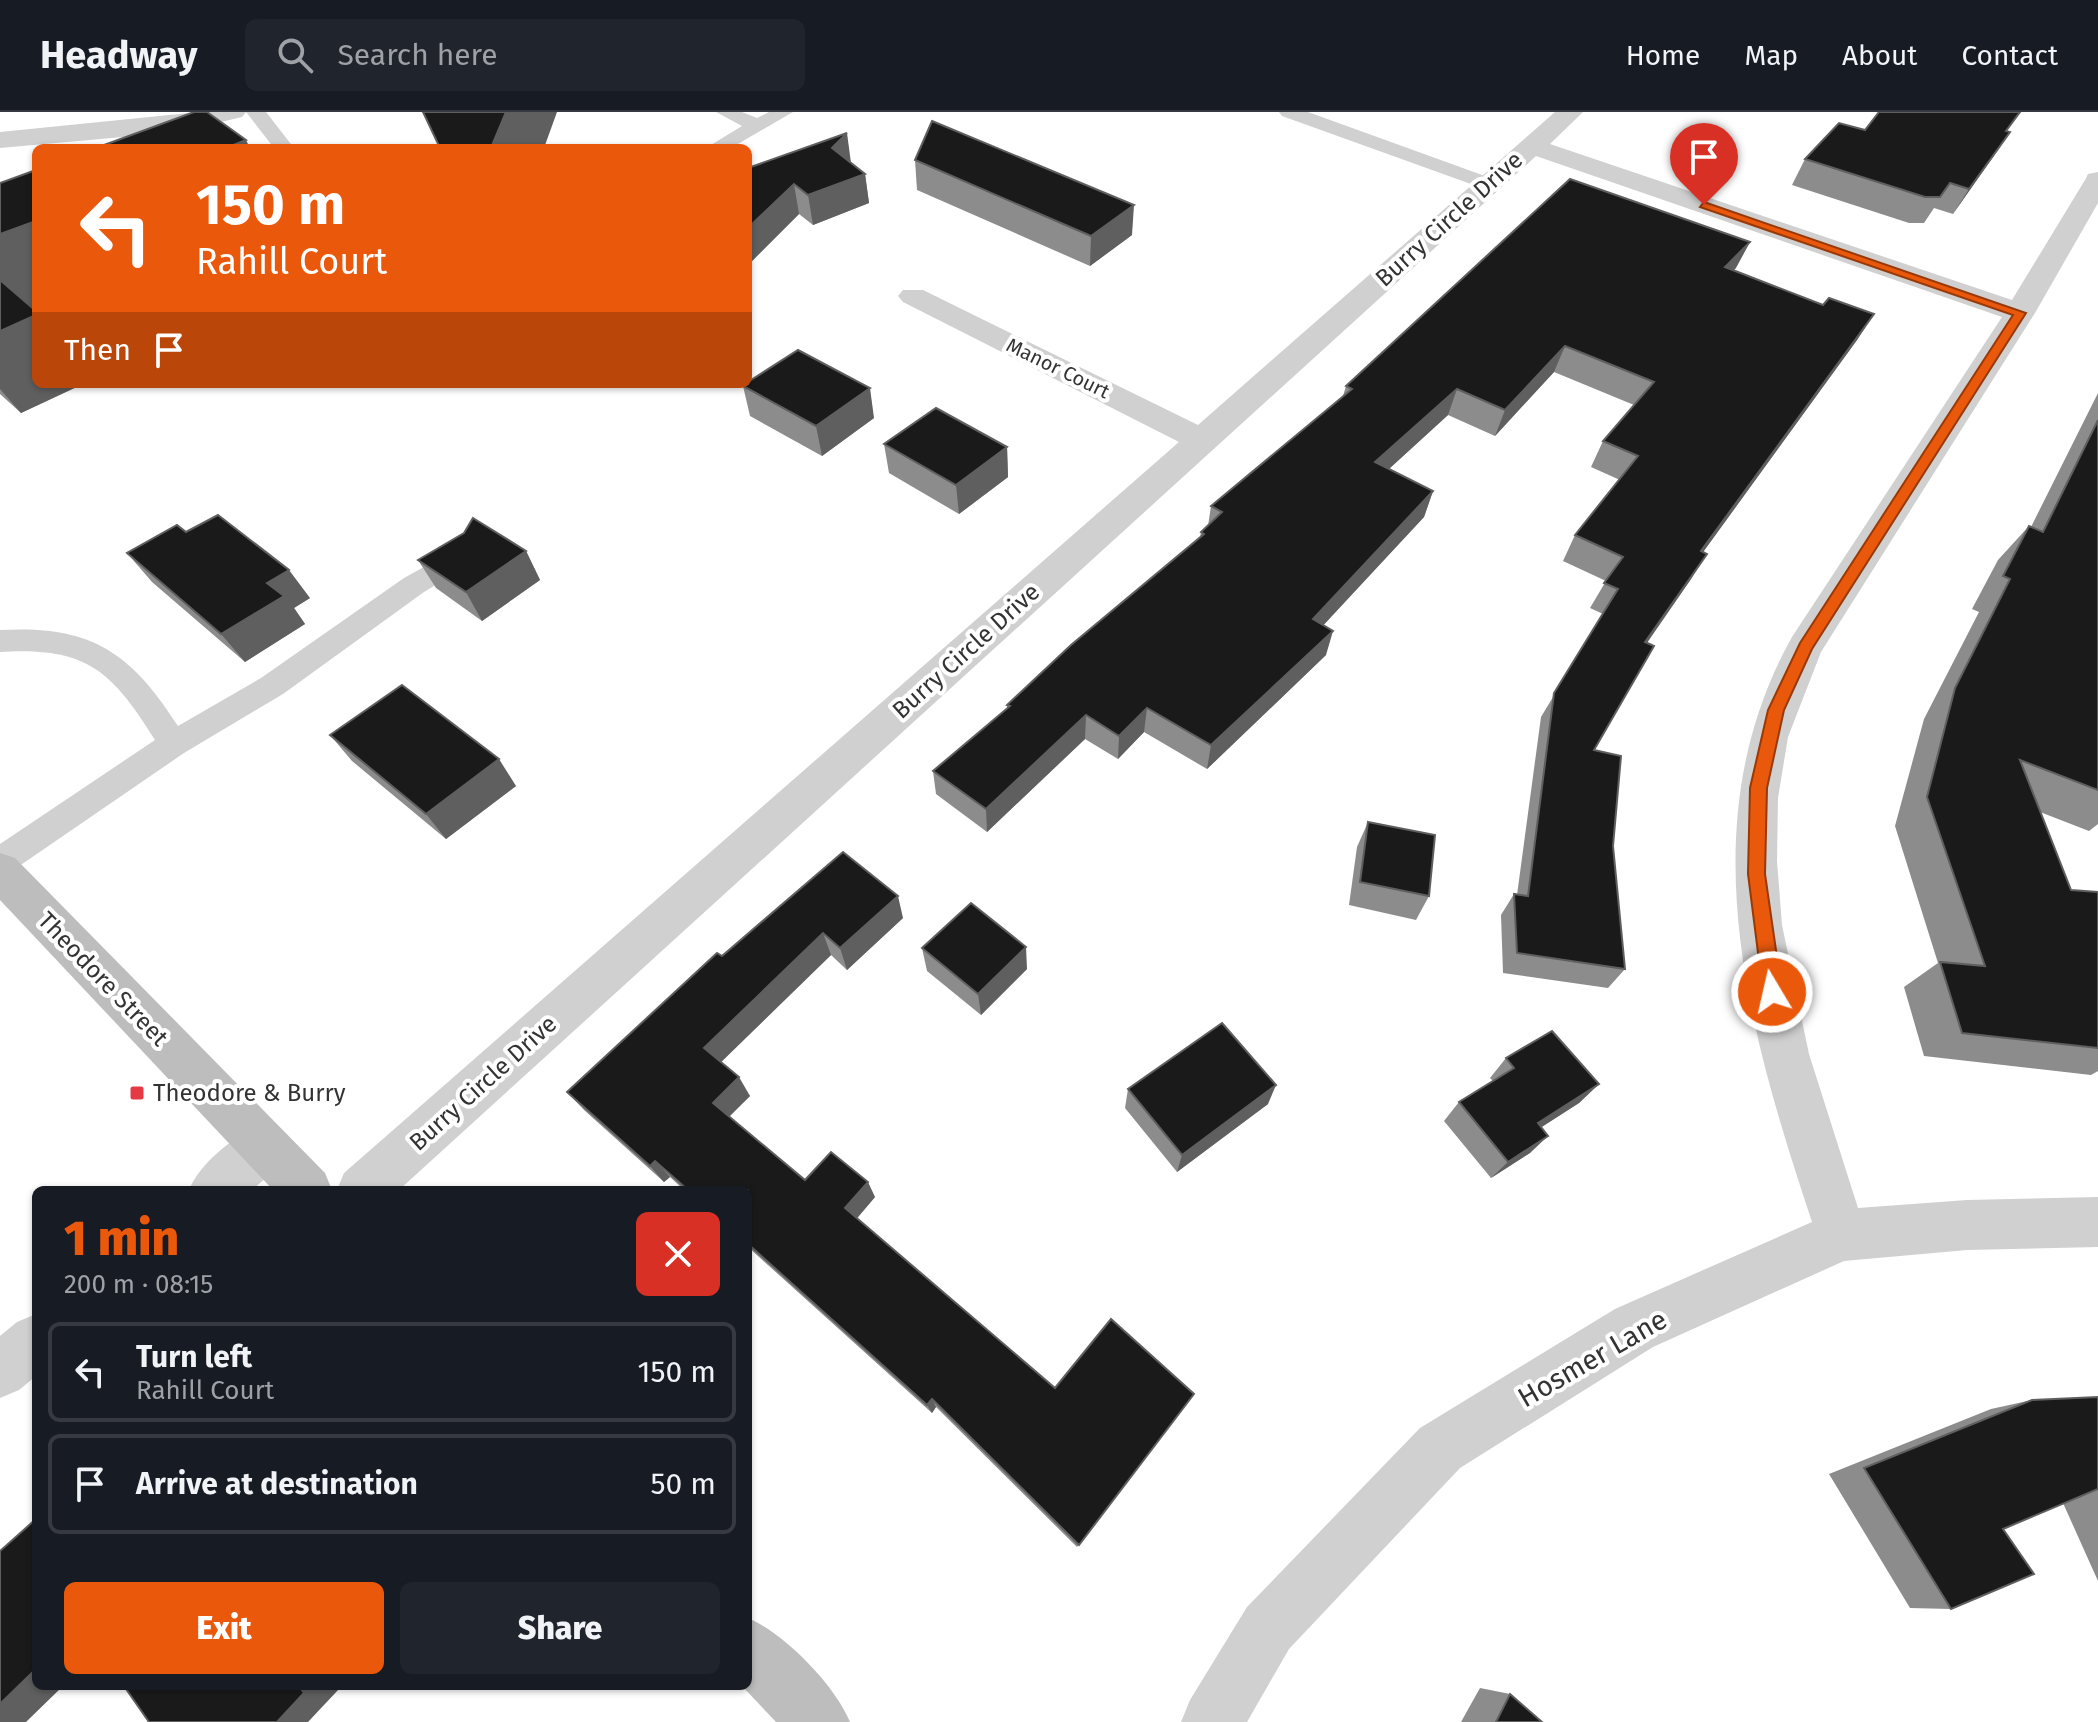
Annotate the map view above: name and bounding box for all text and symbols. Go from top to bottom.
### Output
search box [245,19,805,91]
text: Headway [40,32,197,78]
icon: search [273,33,317,77]
text: Search here [337,37,498,73]
text: Home [1626,39,1700,72]
text: Map [1744,39,1798,72]
text: About [1842,39,1917,72]
text: Contact [1961,39,2058,72]
pin [1670,123,1738,205]
icon: arrive [1682,135,1726,179]
street label: Burry Circle Drive [1370,146,1528,292]
text: 150 m [196,172,345,239]
icon: left [64,176,168,280]
text: Rahill Court [196,240,387,284]
icon: arrive [147,328,191,372]
text: Then [64,332,131,368]
street label: Manor Court [1002,333,1114,404]
street label: Burry Circle Drive [887,578,1045,724]
street label: Theodore Street [32,906,174,1052]
position arrow [1730,950,1814,1034]
street label: Burry Circle Drive [404,1010,562,1156]
place label: Theodore & Burry [153,1079,346,1107]
marker: Theodore & Burry [128,1084,146,1102]
text: 1 min [64,1210,179,1268]
button: close [636,1212,720,1296]
text: 200 m · 08:15 [64,1269,213,1300]
street label: Hosmer Lane [1512,1303,1673,1414]
text: Turn left [136,1339,252,1375]
icon: left [68,1350,112,1394]
text: 150 m [638,1354,716,1390]
text: Rahill Court [136,1375,274,1406]
icon: arrive [68,1462,112,1506]
text: Arrive at destination [136,1466,418,1502]
text: 50 m [651,1466,716,1502]
button: Exit [64,1582,384,1674]
button: Share [400,1582,720,1674]

